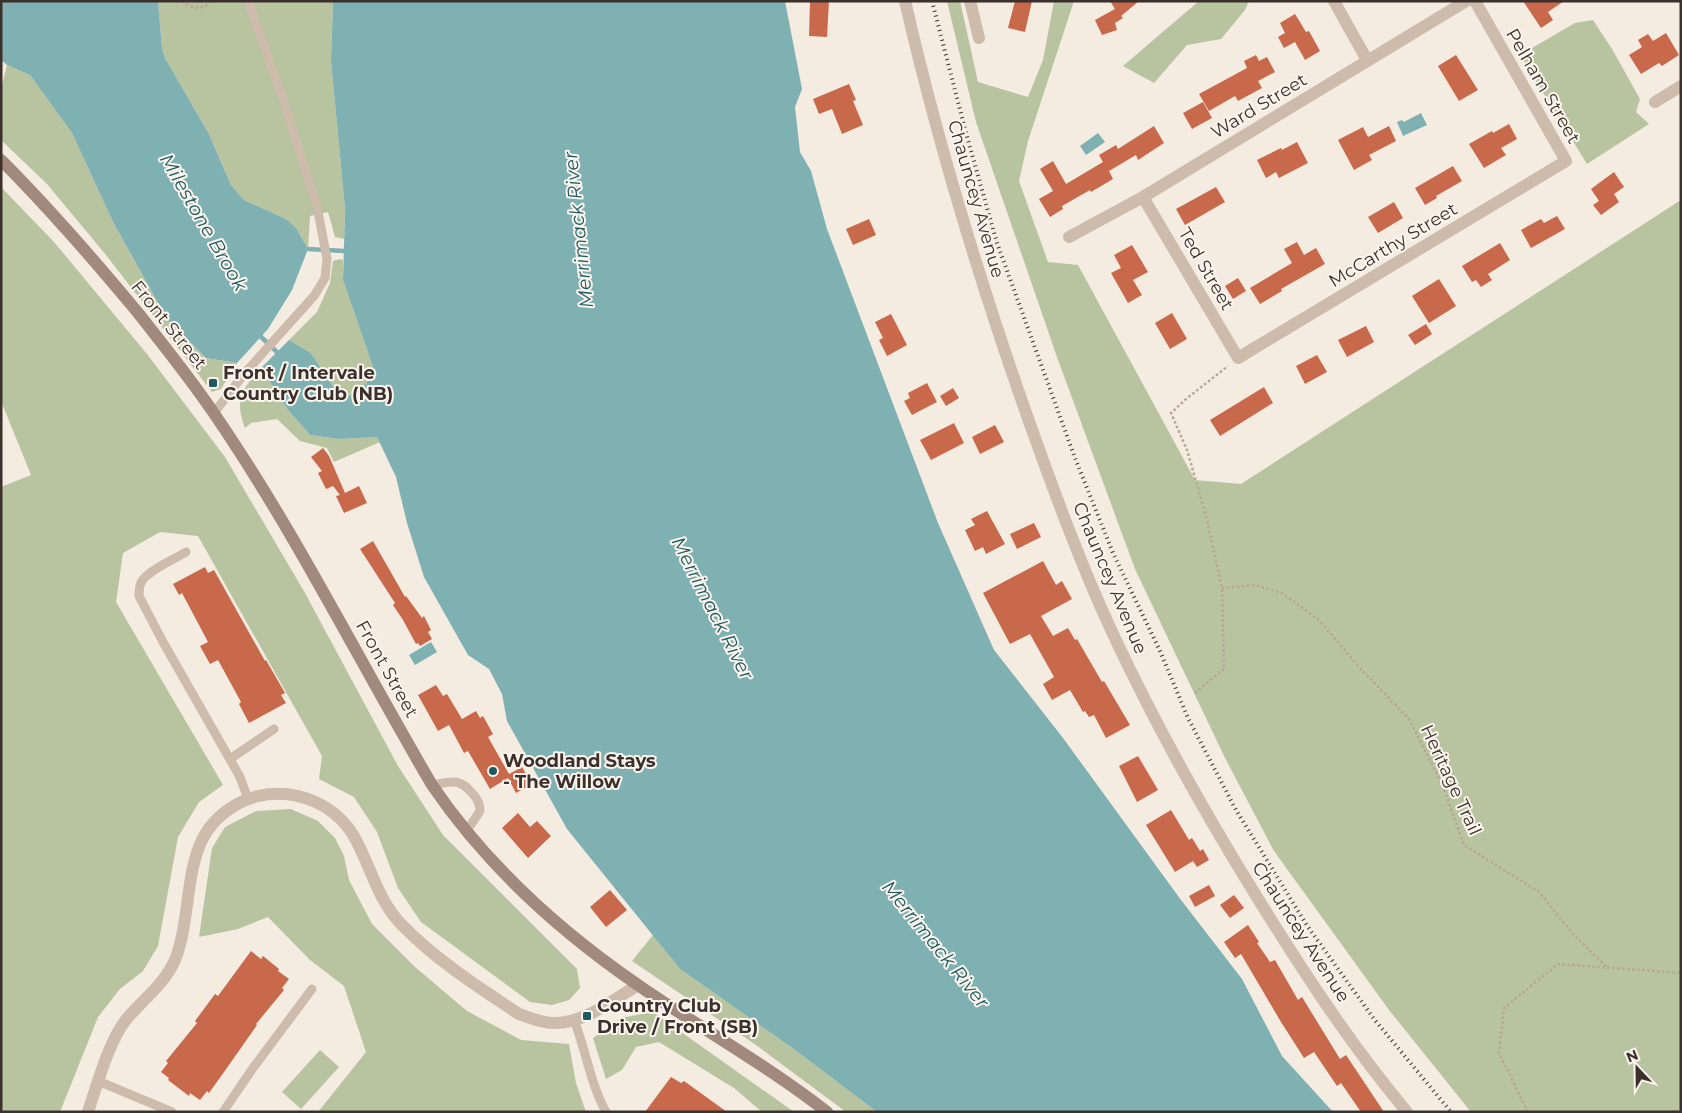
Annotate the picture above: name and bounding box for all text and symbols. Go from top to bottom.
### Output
street label: Pelham Street [1501,24,1585,148]
street label: Ward Street [1207,69,1311,143]
street label: Chauncey Avenue [943,118,1009,280]
water label: Milestone Brook [155,150,253,296]
water label: Merrimack River [559,150,598,309]
street label: McCarthy Street [1325,198,1461,292]
street label: Ted Street [1174,224,1238,314]
street label: Front Street [126,276,212,374]
place label: Front / Intervale Country Club (NB) [223,362,393,405]
marker: Front / Intervale Country Club (NB) [207,377,219,389]
street label: Chauncey Avenue [1068,499,1152,657]
water label: Merrimack River [667,533,759,684]
street label: Front Street [351,616,423,722]
street label: Heritage Trail [1416,721,1486,839]
place label: Woodland Stays - The Willow [503,750,656,793]
marker: Woodland Stays - The Willow [487,765,499,777]
street label: Chauncey Avenue [1247,858,1355,1006]
water label: Merrimack River [877,876,994,1013]
place label: Country Club Drive / Front (SB) [597,995,758,1038]
marker: Country Club Drive / Front (SB) [581,1010,593,1022]
north arrow [1612,1043,1662,1093]
text: N [1624,1045,1641,1066]

